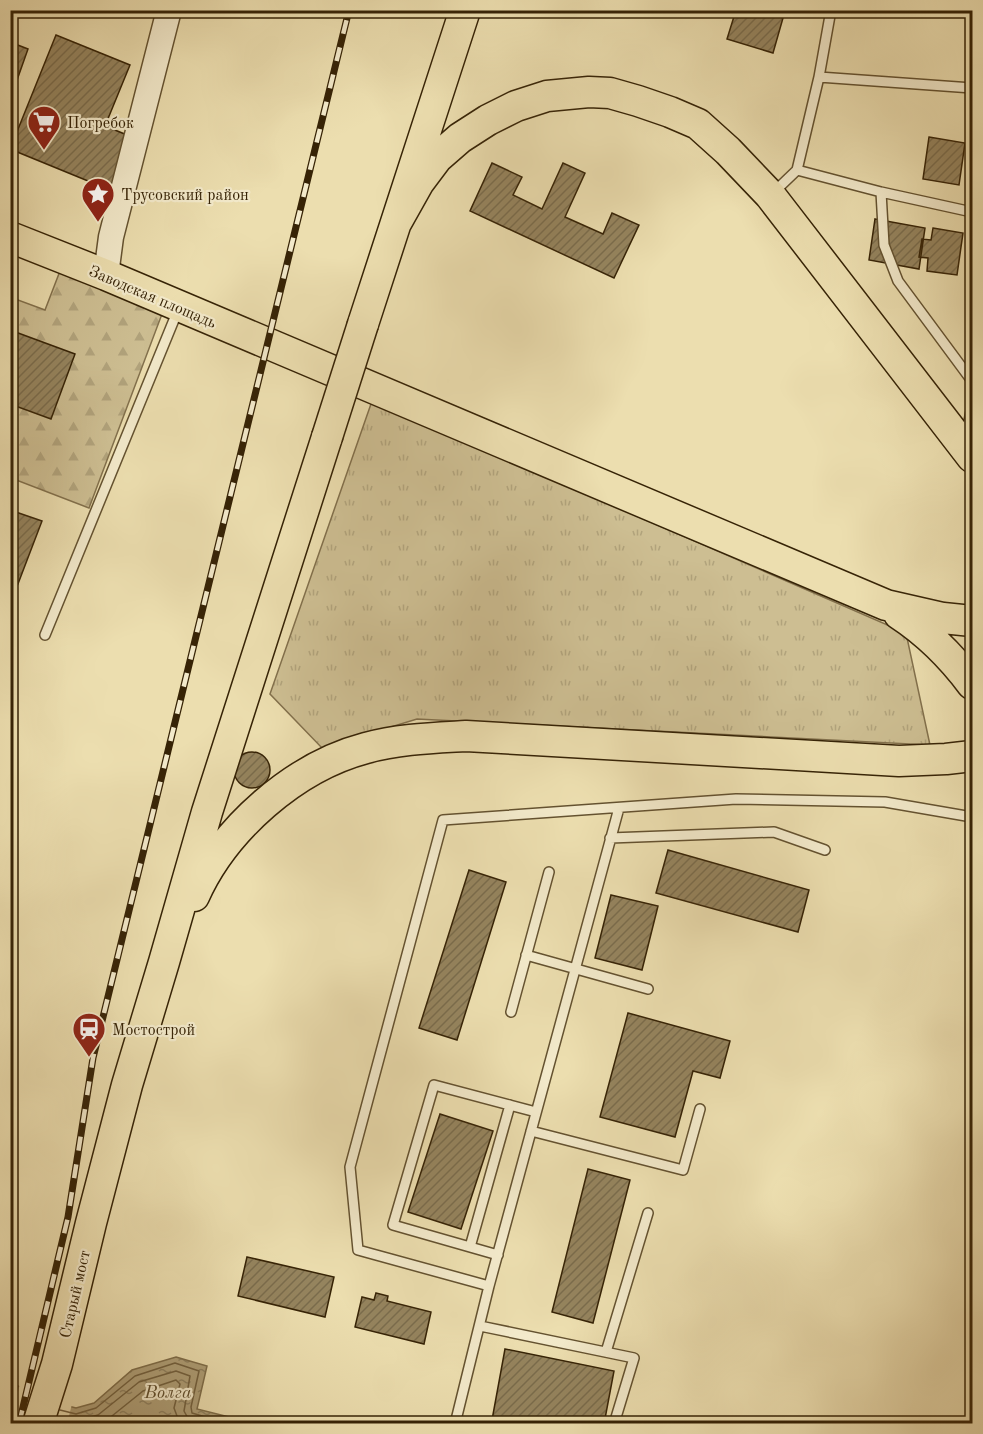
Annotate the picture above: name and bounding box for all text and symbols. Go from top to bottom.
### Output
supermarket icon: Погребок [26,104,62,151]
place label: Погребок [67,116,134,132]
place icon: Трусовский район [80,176,116,223]
place label: Трусовский район [121,188,249,204]
street label: Заводская площадь [86,264,218,332]
station icon: Мостострой [71,1011,107,1058]
place label: Мостострой [112,1023,195,1039]
street label: Старый мост [58,1249,94,1340]
water label: Волга [143,1384,192,1402]

